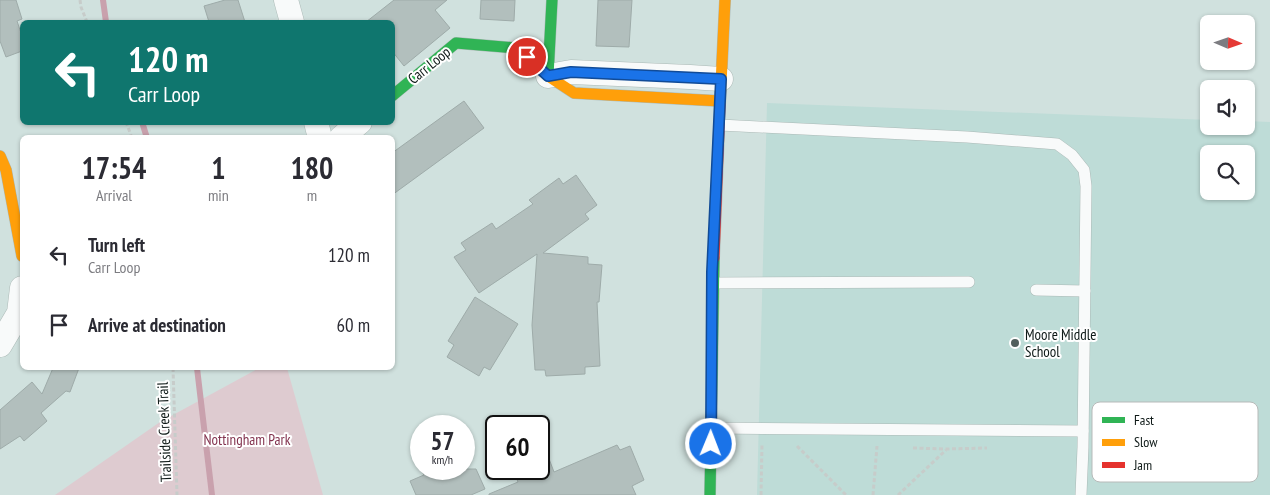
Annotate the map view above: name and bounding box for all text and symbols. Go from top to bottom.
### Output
north arrow [1200,15,1255,70]
map controls [1200,15,1255,200]
text: 120 m [128,36,209,82]
pin [506,36,548,78]
icon: left [45,40,110,105]
street label: Carr Loop [404,42,454,88]
icon: arrive [513,43,541,71]
text: Carr Loop [128,80,200,108]
button: sound [1200,80,1255,135]
button: search [1200,145,1255,200]
text: 17:54 [82,148,146,187]
text: 1 [211,148,226,187]
text: 180 [290,148,333,187]
text: Arrival [96,185,132,205]
text: min [208,185,229,205]
text: m [307,185,317,205]
text: Turn left [88,233,145,257]
icon: left [45,241,73,269]
text: 120 m [328,243,370,267]
text: Carr Loop [88,257,140,277]
icon: arrive [45,311,73,339]
text: Arrive at destination [88,313,226,337]
text: 60 m [337,313,370,337]
place label: Moore Middle School [1025,325,1097,361]
marker: Moore Middle School [1009,337,1021,349]
street label: Trailside Creek Trail [153,381,175,482]
legend [1092,402,1258,482]
text: Fast [1134,411,1154,429]
speed limit sign: 60 [485,415,550,480]
position arrow [684,417,736,469]
text: 57 [431,425,454,457]
park label: Nottingham Park [204,430,291,449]
text: Slow [1134,433,1158,451]
text: km/h [432,452,453,467]
text: Jam [1133,456,1152,474]

